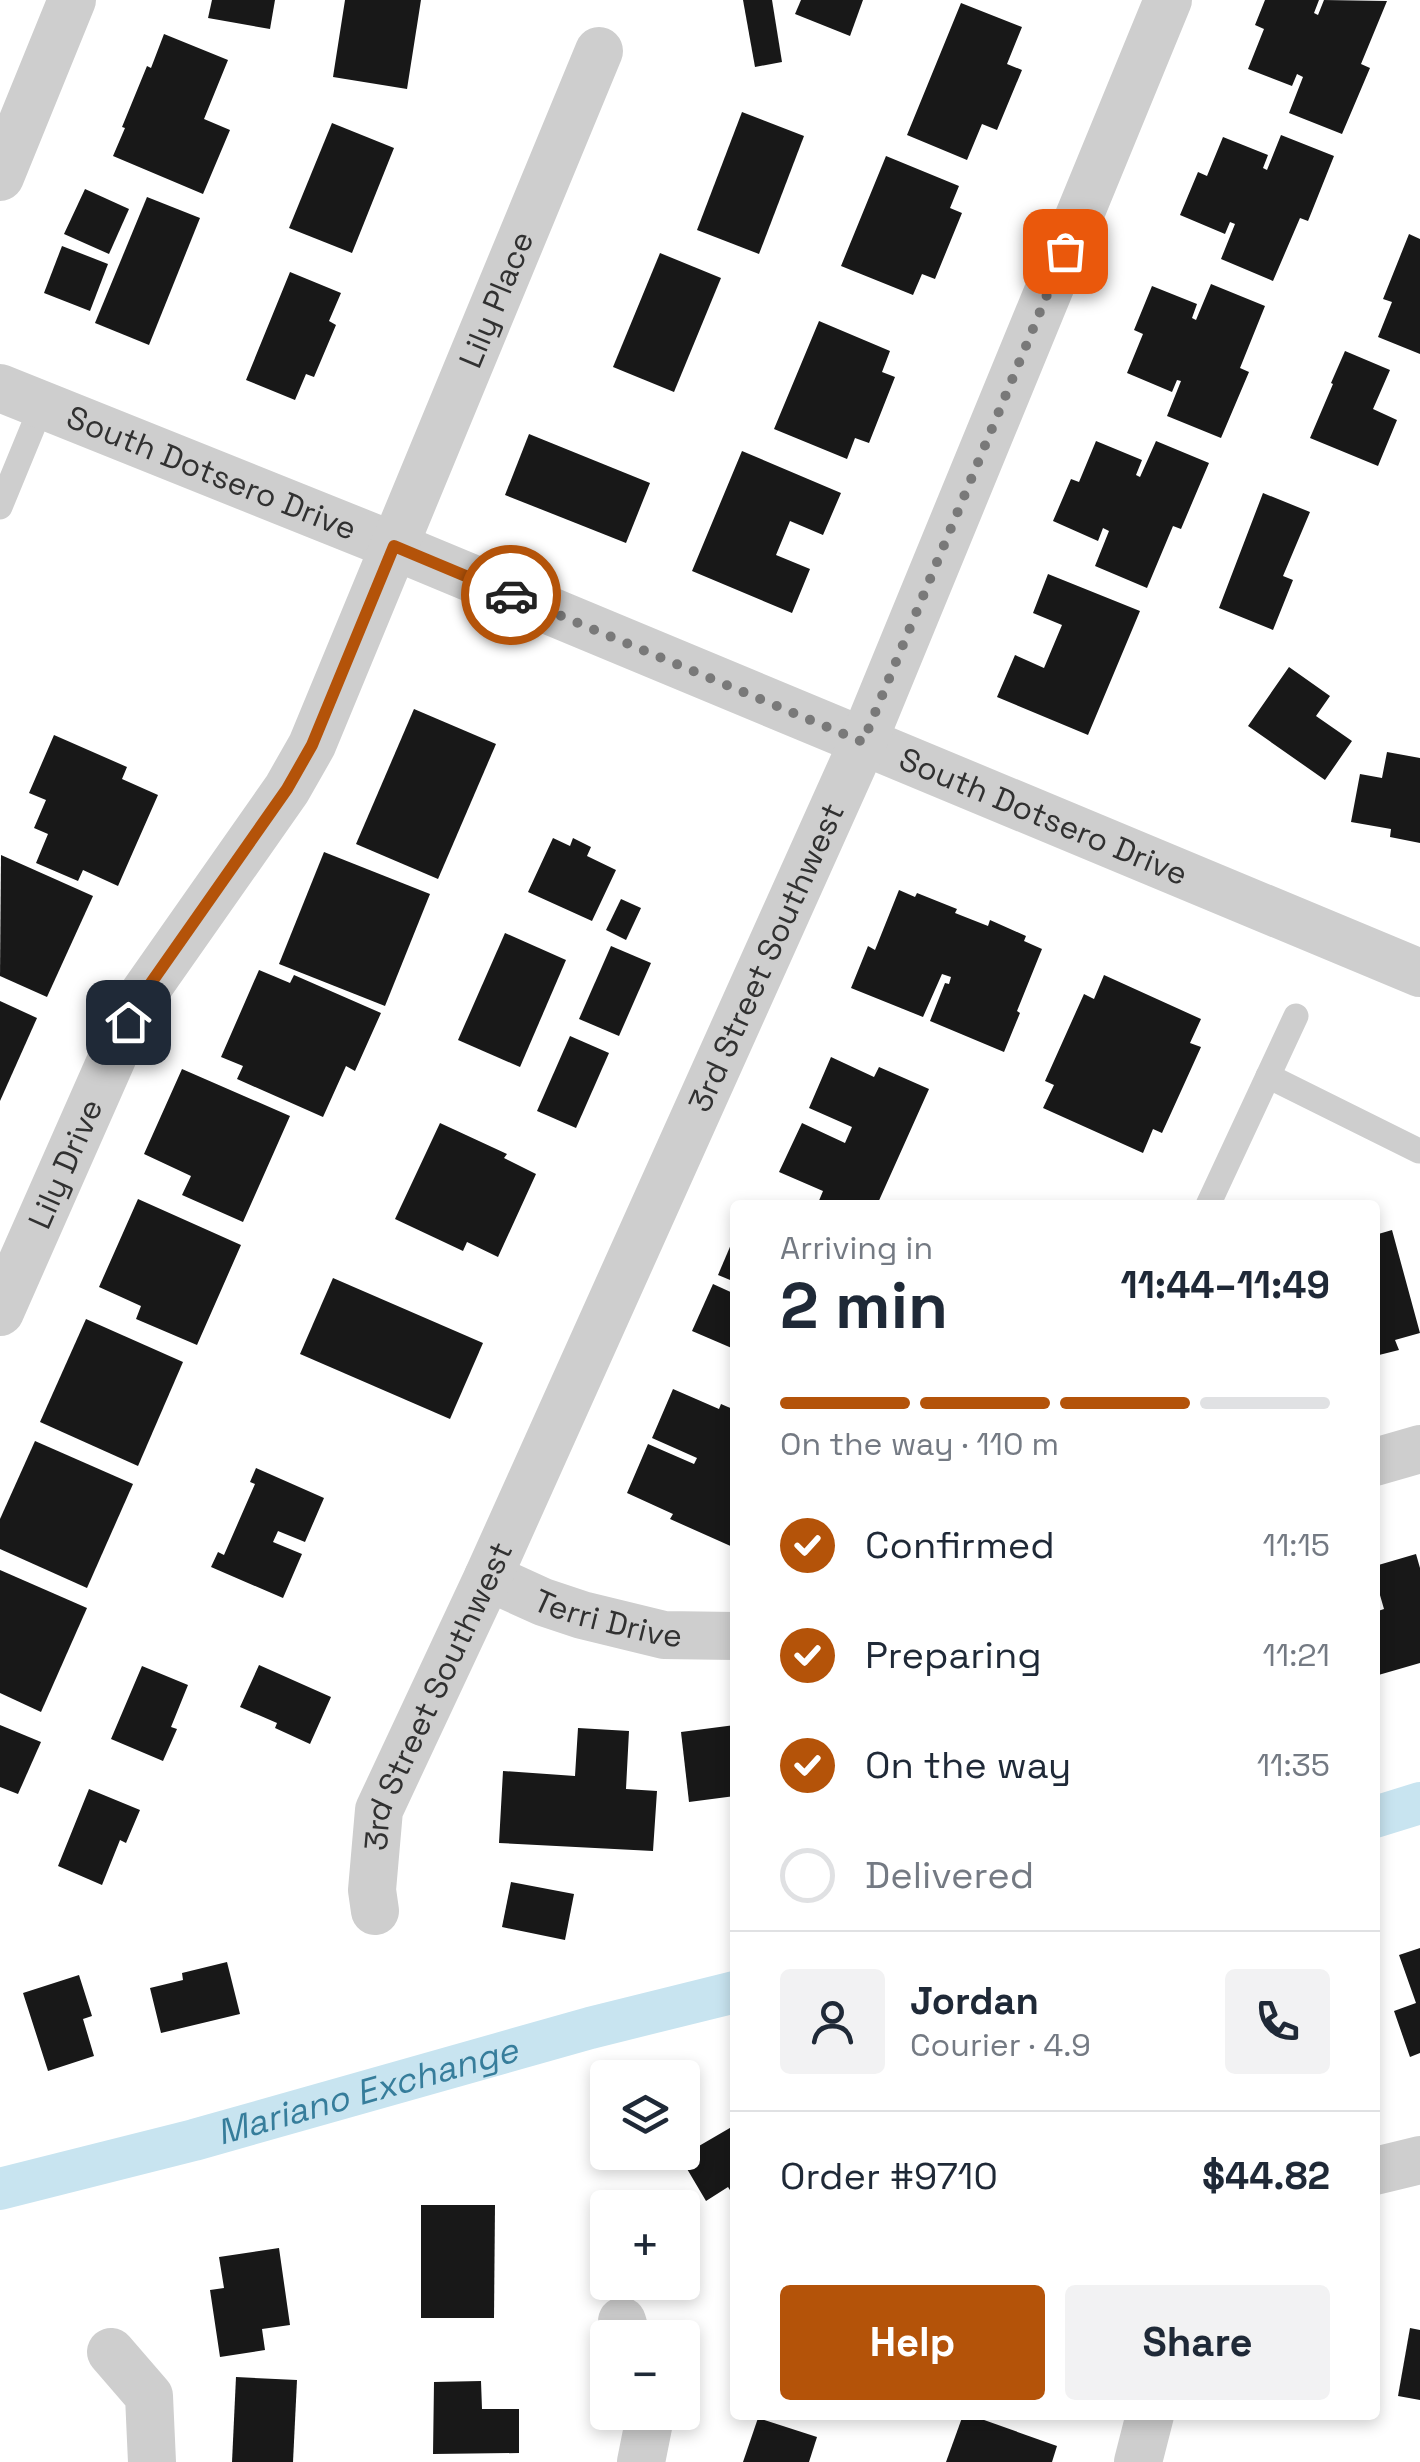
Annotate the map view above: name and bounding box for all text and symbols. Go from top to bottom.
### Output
pin [1023,209,1108,294]
icon: bag [1038,224,1093,279]
street label: Lily Place [450,225,542,374]
street label: South Dotsero Drive [61,397,362,549]
courier [461,545,561,645]
icon: car [484,568,539,623]
street label: South Dotsero Drive [893,739,1194,894]
street label: 3rd Street Southwest [680,797,853,1118]
pin [86,980,171,1065]
icon: home [101,995,156,1050]
street label: Lily Drive [19,1093,112,1235]
text: Arriving in [780,1228,933,1268]
text: 11:44–11:49 [1120,1261,1330,1309]
text: 2 min [780,1264,948,1347]
text: On the way · 110 m [780,1424,1059,1464]
icon: check [780,1518,835,1573]
text: Confirmed [865,1521,1055,1569]
text: 11:15 [1263,1525,1330,1565]
street label: 3rd Street Southwest [356,1536,521,1852]
street label: Terri Drive [527,1580,682,1655]
icon: check [780,1628,835,1683]
text: Preparing [865,1631,1042,1679]
text: 11:21 [1262,1635,1330,1675]
icon: check [780,1738,835,1793]
text: On the way [865,1741,1071,1789]
text: 11:35 [1257,1745,1330,1785]
text: Delivered [865,1851,1034,1899]
button: person [780,1969,885,2074]
button: phone [1225,1969,1330,2074]
text: Jordan [910,1977,1039,2025]
text: Courier · 4.9 [910,2025,1091,2065]
water label: Mariano Exchange [211,2027,524,2155]
map controls [590,2060,700,2430]
button: layers [590,2060,700,2170]
text: Order #9710 [780,2152,998,2200]
text: $44.82 [1202,2152,1330,2200]
button: + [590,2190,700,2300]
button: Help [780,2285,1045,2400]
button: Share [1065,2285,1330,2400]
button: − [590,2320,700,2430]

